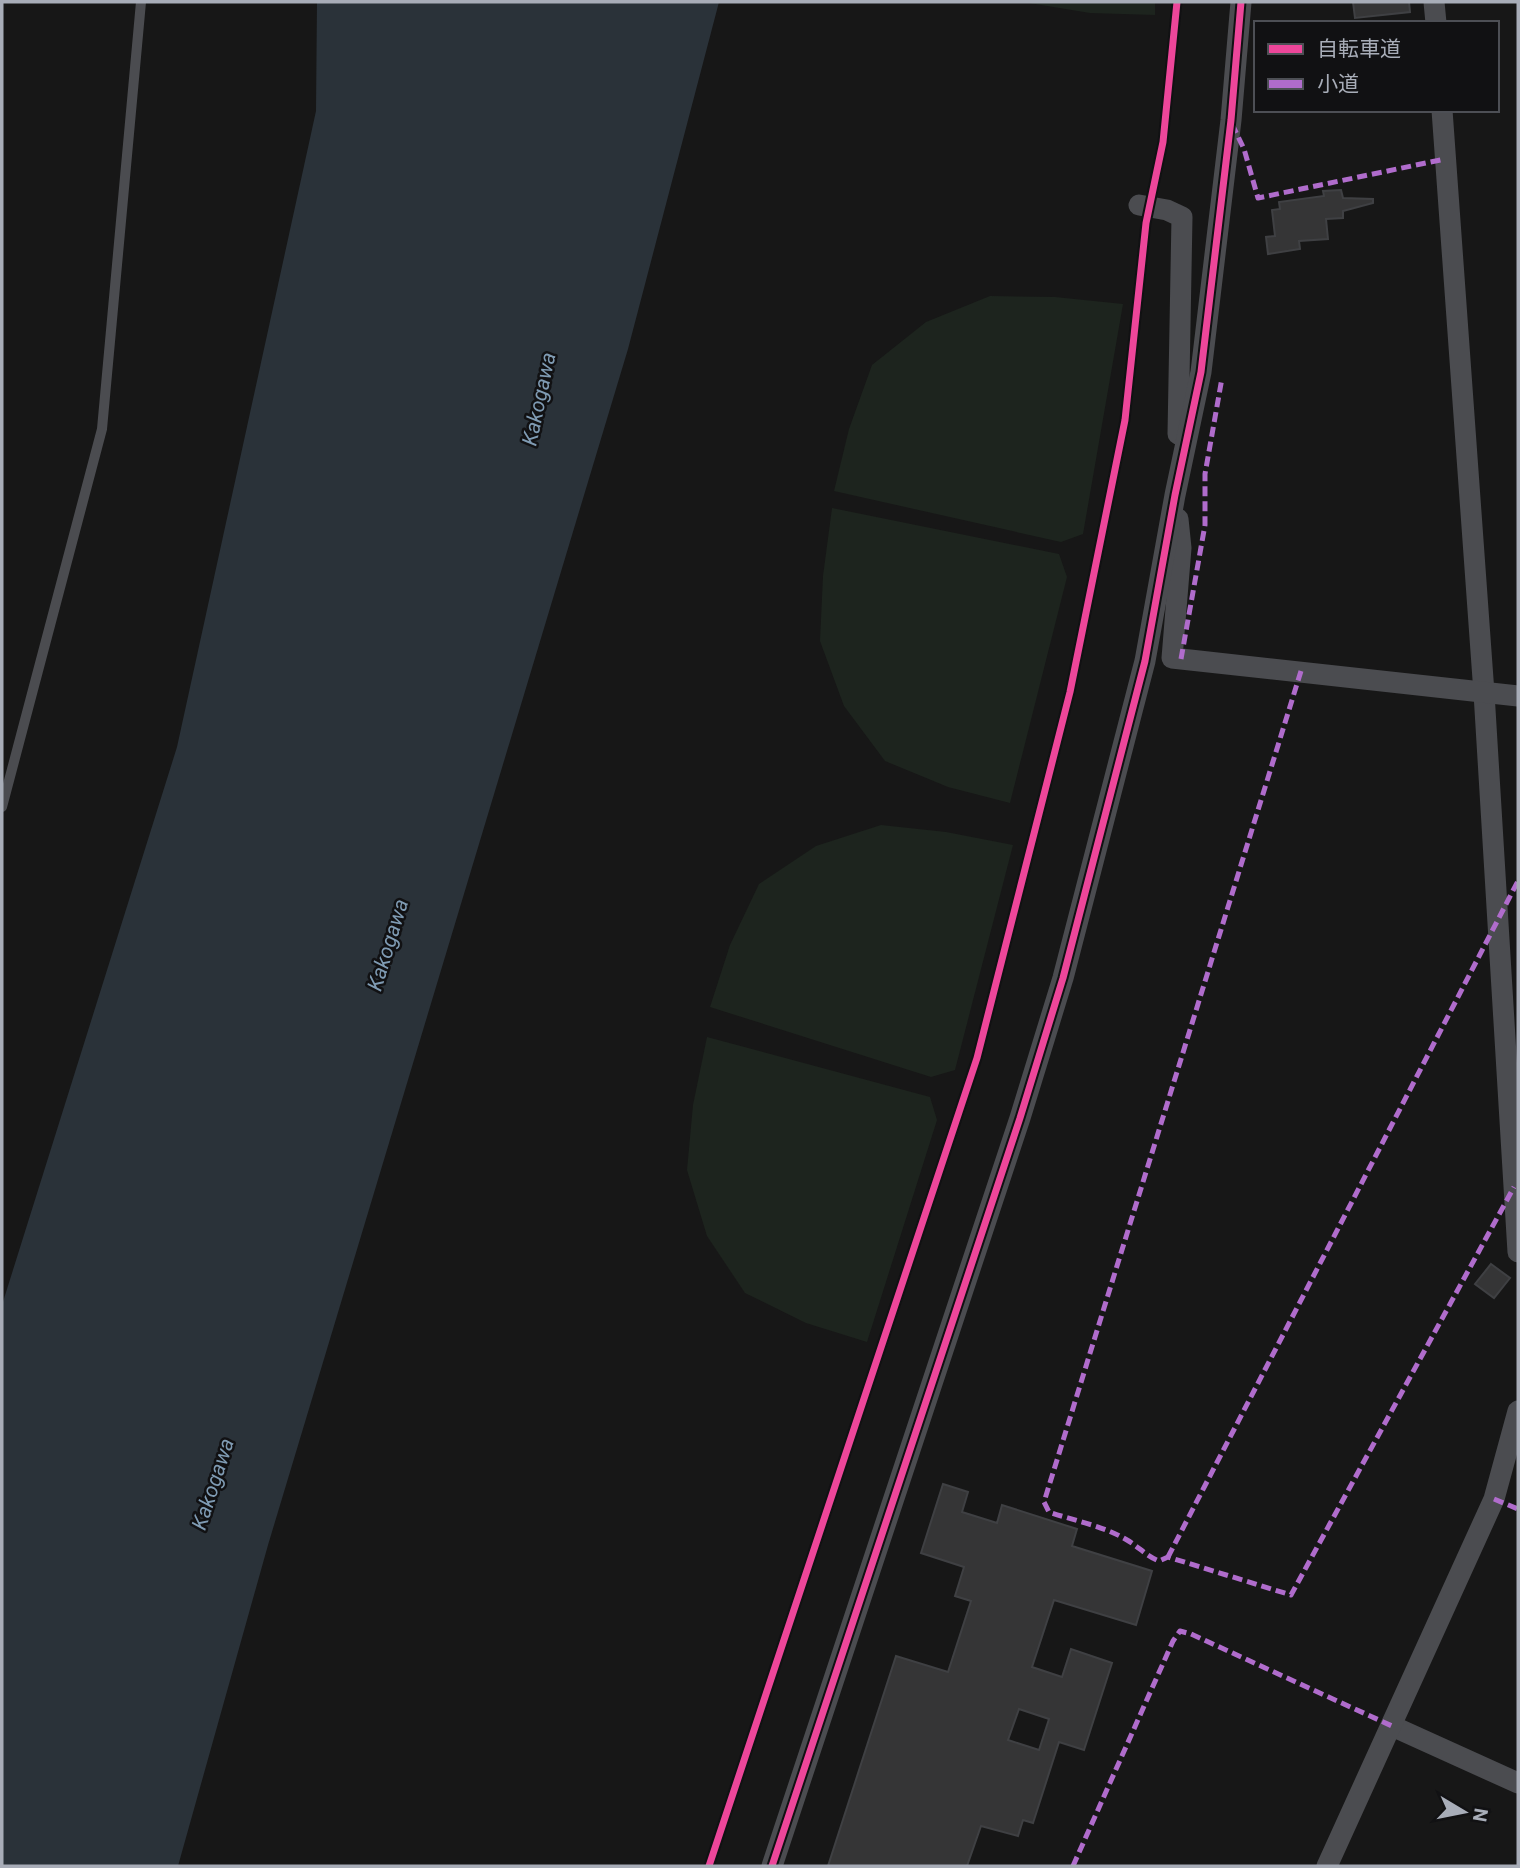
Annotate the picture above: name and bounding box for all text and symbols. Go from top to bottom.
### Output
legend [1254,21,1499,112]
text: 自転車道 [1317,37,1401,61]
text: 小道 [1317,72,1359,96]
water label: Kakogawa [517,350,561,448]
water label: Kakogawa [363,896,413,994]
water label: Kakogawa [187,1435,239,1533]
north arrow [1429,1777,1499,1847]
text: N [1468,1806,1493,1823]

